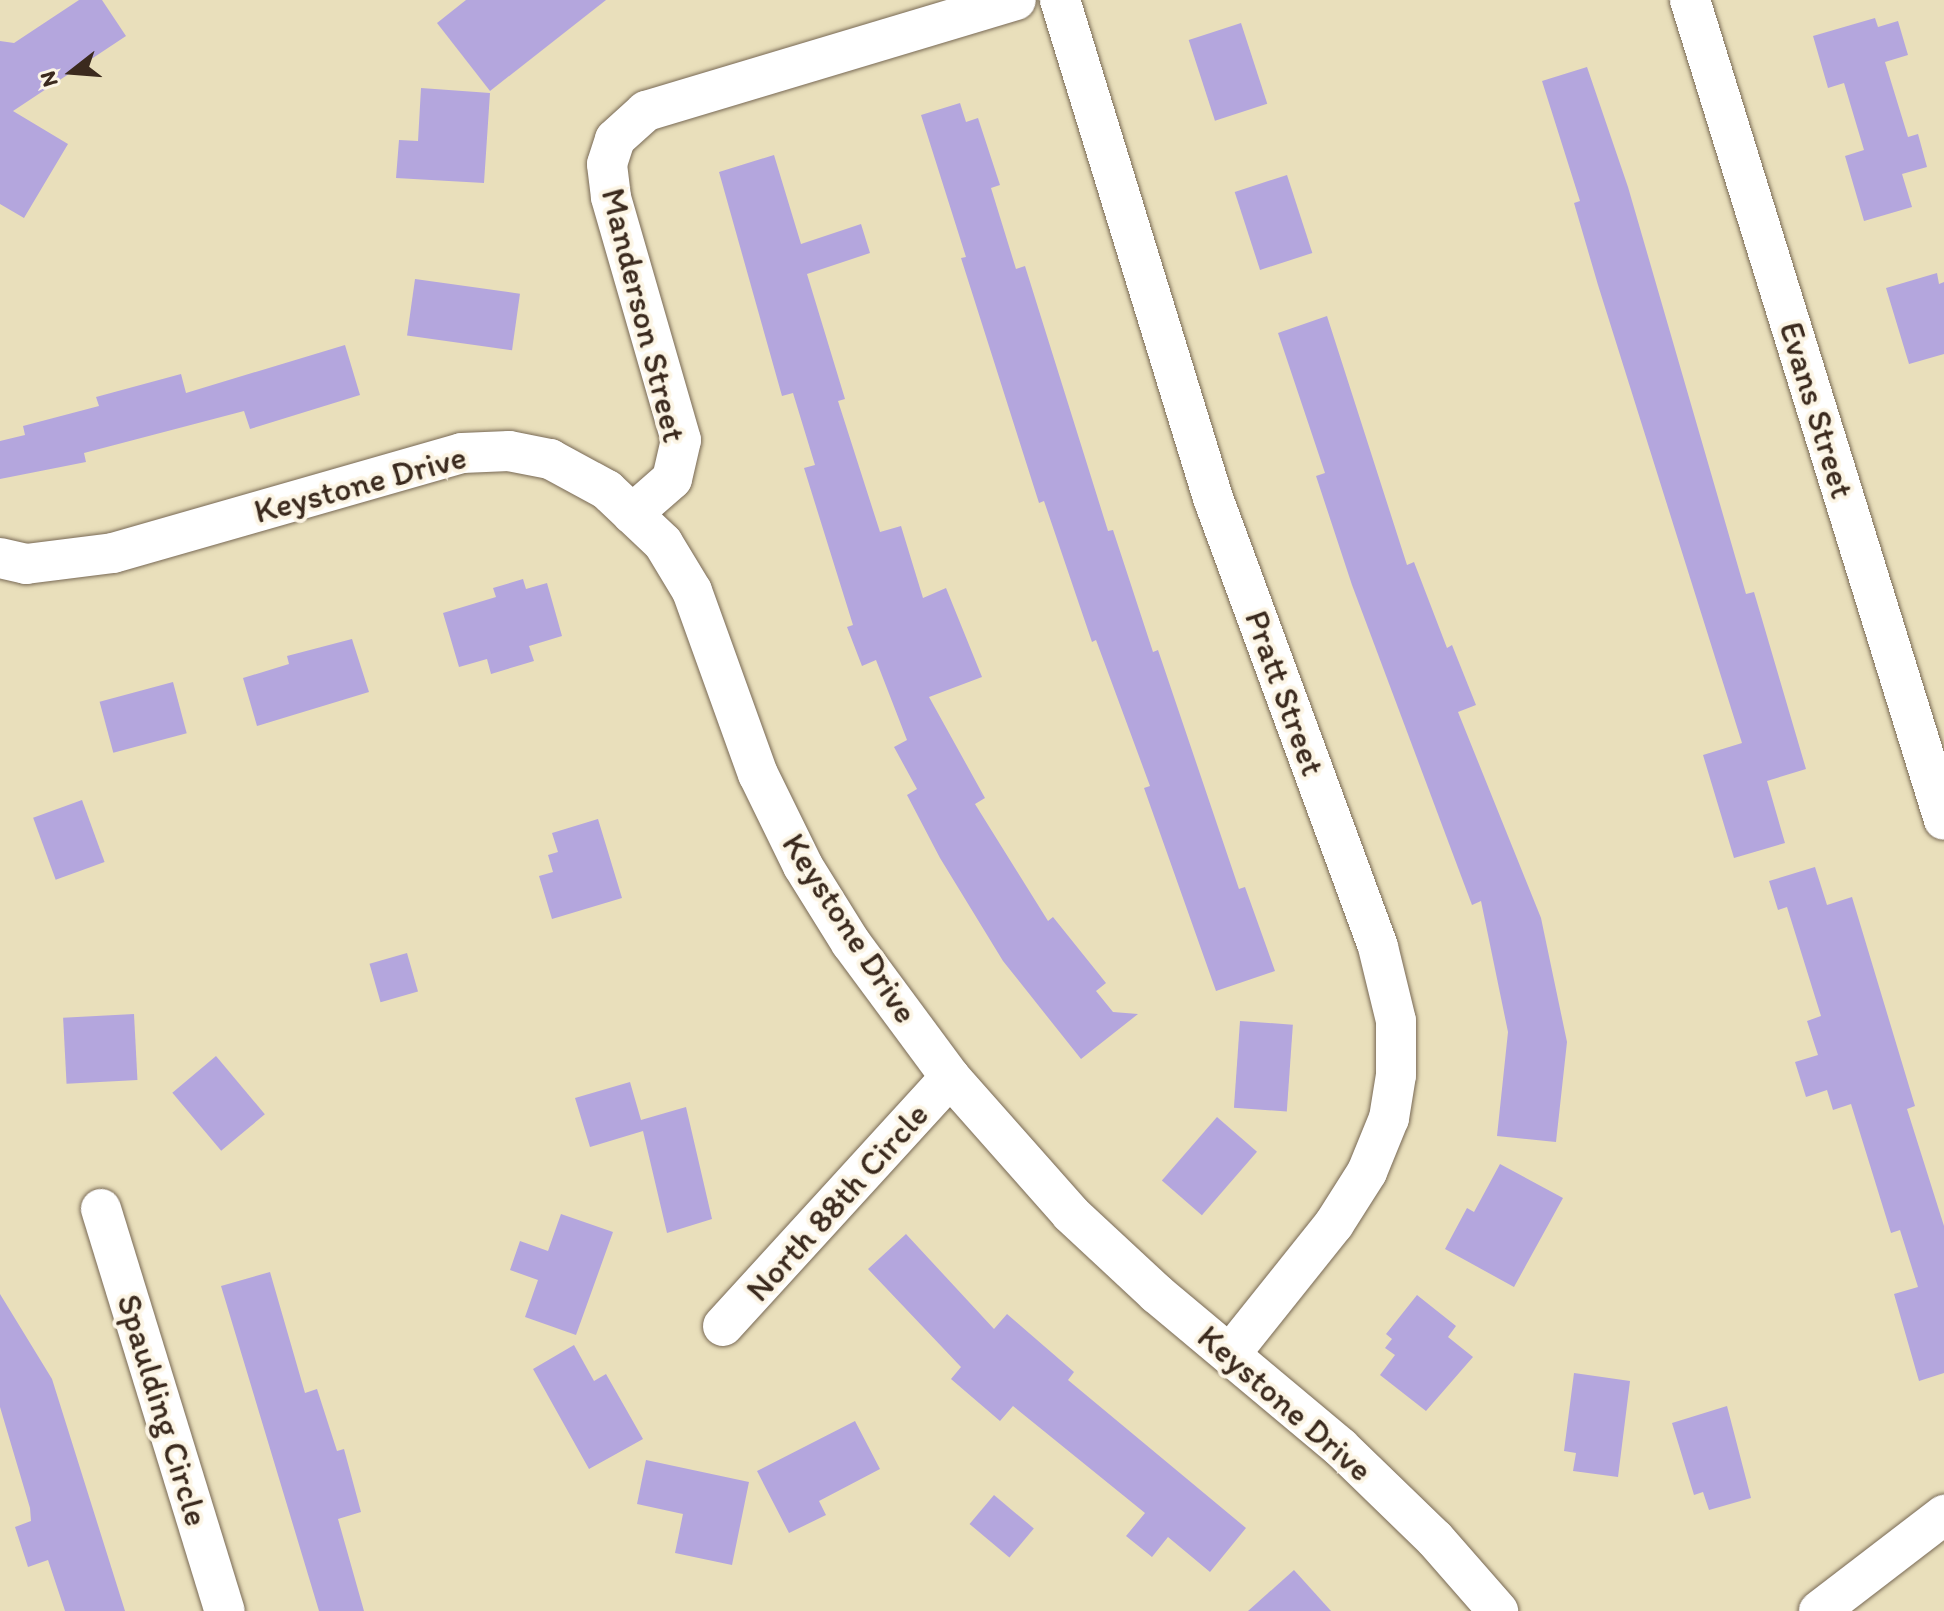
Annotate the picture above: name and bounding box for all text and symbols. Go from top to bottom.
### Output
north arrow [32,32,112,112]
text: N [33,68,64,90]
street label: Manderson Street [593,184,695,446]
street label: Evans Street [1771,317,1863,503]
street label: Keystone Drive [249,436,471,532]
street label: Pratt Street [1236,605,1334,781]
street label: Keystone Drive [773,825,927,1031]
street label: North 88th Circle [737,1094,937,1310]
street label: Spaulding Circle [108,1289,218,1531]
street label: Keystone Drive [1189,1316,1381,1490]

